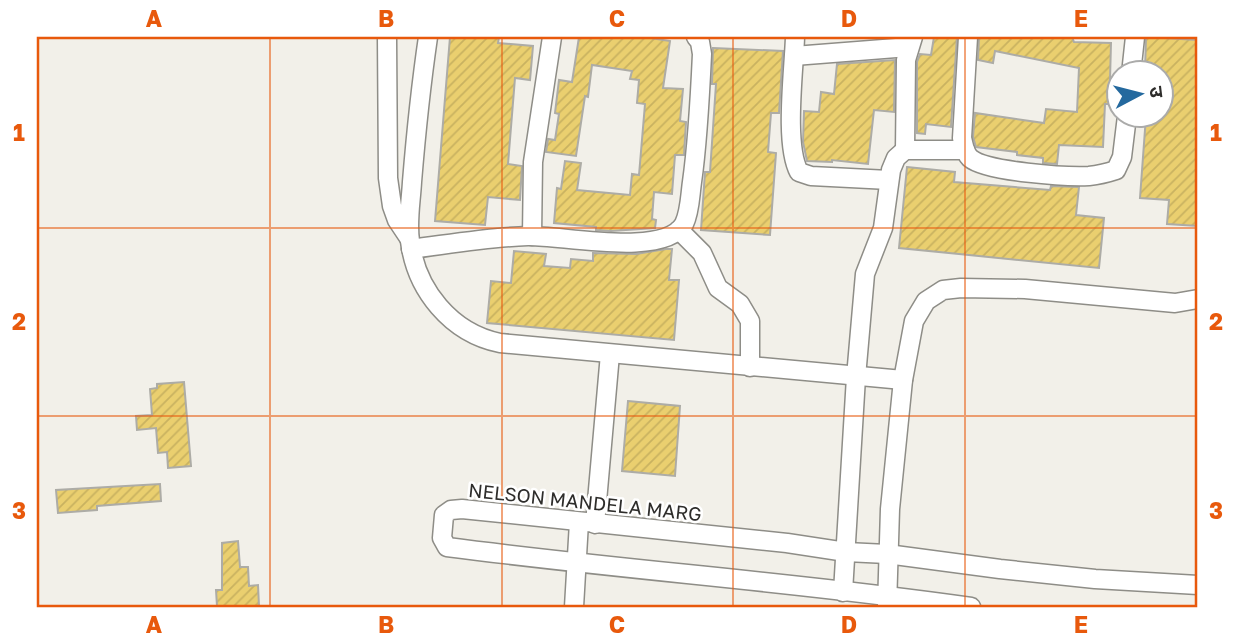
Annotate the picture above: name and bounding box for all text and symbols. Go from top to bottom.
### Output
text: A [146,4,163,32]
text: B [378,4,394,32]
text: C [609,4,625,32]
text: D [841,4,857,32]
text: E [1074,4,1088,32]
north arrow [1106,60,1176,130]
text: उ [1145,85,1170,100]
text: 1 [13,118,25,146]
text: 1 [1210,118,1222,146]
text: 2 [12,307,26,335]
text: 2 [1209,307,1223,335]
street label: NELSON MANDELA MARG [467,478,703,525]
text: 3 [12,496,26,524]
text: 3 [1209,496,1223,524]
text: A [146,610,163,638]
text: B [378,610,394,638]
text: C [609,610,625,638]
text: D [841,610,857,638]
text: E [1074,610,1088,638]

